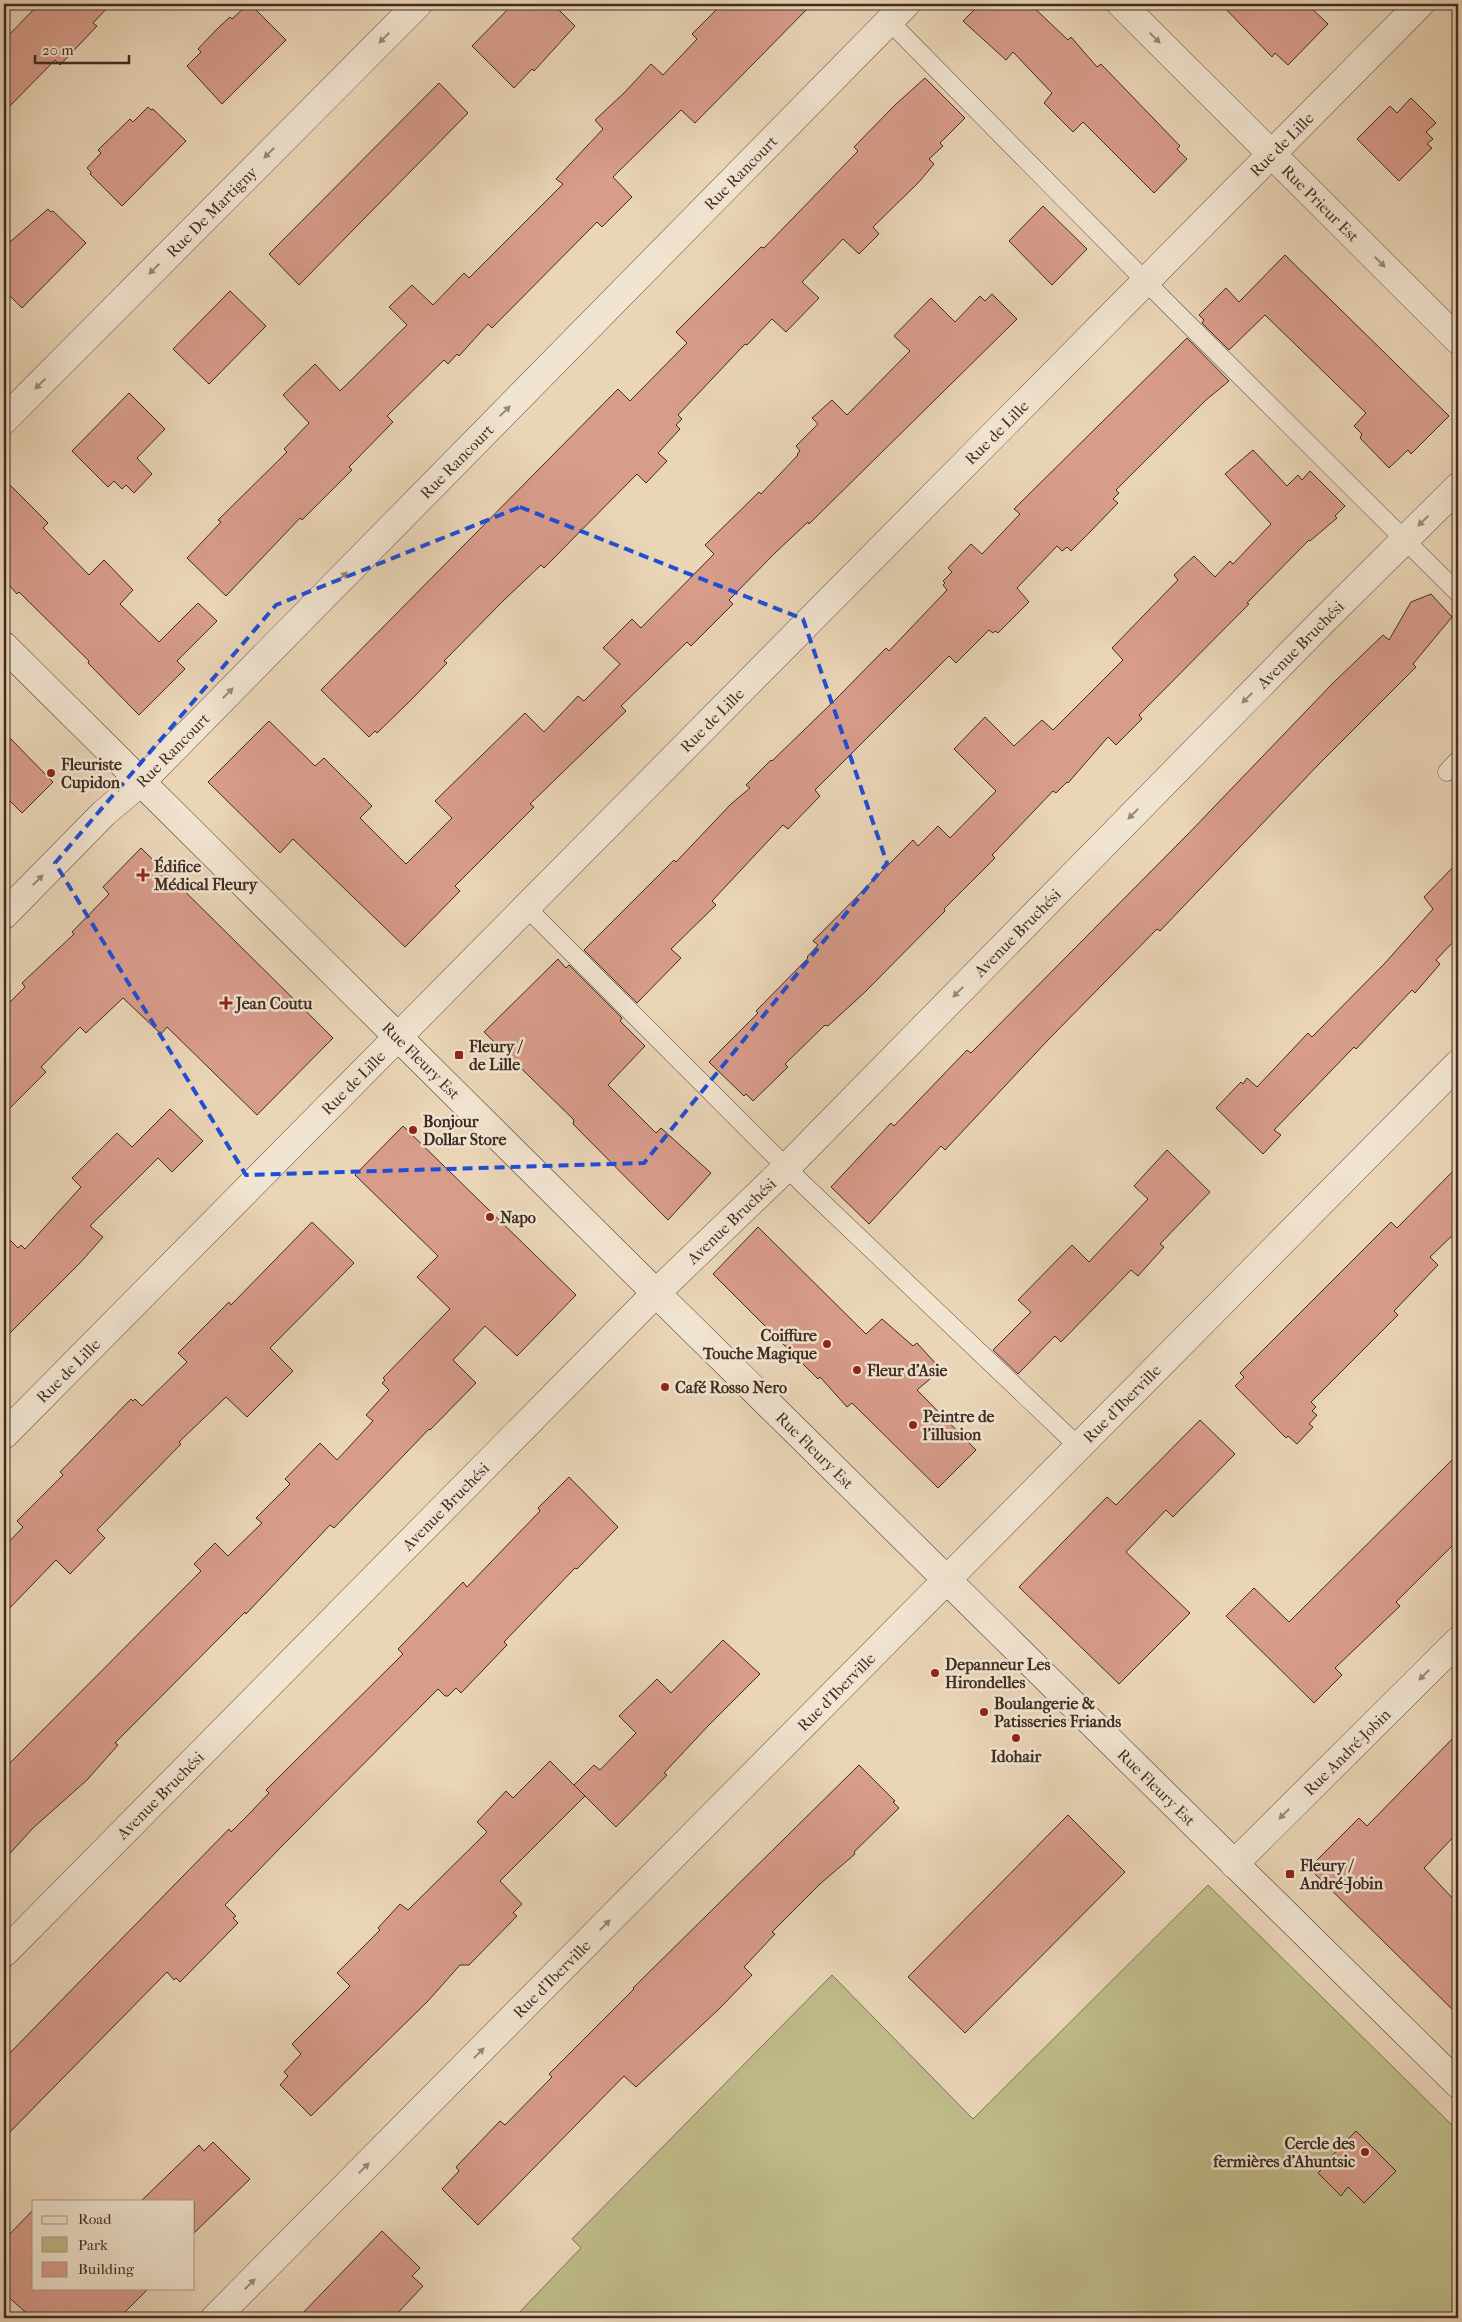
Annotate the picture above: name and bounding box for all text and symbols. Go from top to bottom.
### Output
scale bar [35,32,129,64]
one-way arrow [378,32,390,44]
one-way arrow [1149,32,1161,44]
text: 20 m [42,41,74,59]
street label: Rue de Lille [1246,108,1318,181]
street label: Rue Rancourt [700,131,782,214]
one-way arrow [263,147,275,159]
street label: Rue Prieur Est [1278,161,1363,246]
street label: Rue De Martigny [162,162,261,261]
one-way arrow [1374,256,1386,268]
one-way arrow [149,262,161,274]
one-way arrow [34,377,46,389]
street label: Rue de Lille [961,396,1033,469]
one-way arrow [499,405,511,417]
street label: Rue Rancourt [416,420,498,503]
one-way arrow [1418,514,1430,526]
one-way arrow [336,571,348,583]
street label: Avenue Bruchési [1252,597,1348,693]
street label: Rue de Lille [676,684,748,756]
one-way arrow [222,687,234,699]
one-way arrow [1242,692,1254,704]
street label: Rue Rancourt [132,709,214,792]
place label: Fleuriste Cupidon [60,755,122,793]
marker: Fleuriste Cupidon [45,767,57,779]
one-way arrow [1128,808,1140,820]
place label: Édifice Médical Fleury [153,856,259,895]
marker: Édifice Médical Fleury [136,868,150,882]
one-way arrow [32,875,44,887]
street label: Avenue Bruchési [969,885,1065,982]
one-way arrow [952,986,964,998]
place label: Jean Coutu [234,994,313,1014]
marker: Jean Coutu [220,997,232,1009]
street label: Rue Fleury Est [378,1018,464,1103]
place label: Fleury / de Lille [468,1037,524,1074]
street label: Rue de Lille [317,1047,389,1119]
marker: Fleury / de Lille [453,1049,465,1061]
place label: Bonjour Dollar Store [423,1112,506,1149]
marker: Bonjour Dollar Store [407,1124,419,1136]
street label: Avenue Bruchési [682,1174,780,1269]
place label: Napo [500,1208,536,1228]
marker: Napo [484,1211,496,1223]
place label: Coiffure Touche Magique [702,1326,817,1364]
street label: Rue de Lille [32,1334,104,1407]
marker: Coiffure Touche Magique [821,1338,833,1350]
street label: Rue d'Iberville [1079,1360,1165,1447]
place label: Fleur d'Asie [866,1361,948,1380]
marker: Fleur d'Asie [851,1364,863,1376]
place label: Café Rosso Nero [675,1378,787,1397]
marker: Café Rosso Nero [659,1381,671,1393]
place label: Peintre de l'illusion [922,1407,995,1444]
street label: Rue Fleury Est [772,1408,858,1493]
marker: Peintre de l'illusion [907,1419,919,1431]
street label: Avenue Bruchési [398,1459,493,1555]
street label: Rue d'Iberville [793,1649,879,1735]
place label: Depanneur Les Hirondelles [945,1655,1051,1692]
marker: Depanneur Les Hirondelles [929,1667,941,1679]
one-way arrow [1418,1669,1430,1681]
place label: Boulangerie & Patisseries Friands [994,1694,1121,1731]
street label: Rue André-Jobin [1300,1704,1395,1799]
marker: Boulangerie & Patisseries Friands [978,1706,990,1718]
marker: Idohair [1010,1732,1022,1744]
street label: Rue Fleury Est [1114,1745,1200,1830]
street label: Avenue Bruchési [112,1747,208,1844]
place label: Idohair [991,1747,1043,1766]
one-way arrow [1278,1808,1290,1820]
place label: Fleury / André-Jobin [1299,1856,1384,1894]
marker: Fleury / André-Jobin [1284,1868,1296,1880]
one-way arrow [599,1919,611,1931]
street label: Rue d'Iberville [509,1936,595,2022]
one-way arrow [472,2047,484,2059]
place label: Cercle des fermières d'Ahuntsic [1212,2134,1355,2171]
marker: Cercle des fermières d'Ahuntsic [1359,2146,1371,2158]
one-way arrow [358,2163,370,2175]
legend [32,2200,195,2290]
text: Road [78,2210,112,2228]
text: Park [78,2236,108,2254]
text: Building [78,2260,135,2278]
one-way arrow [244,2278,256,2290]

